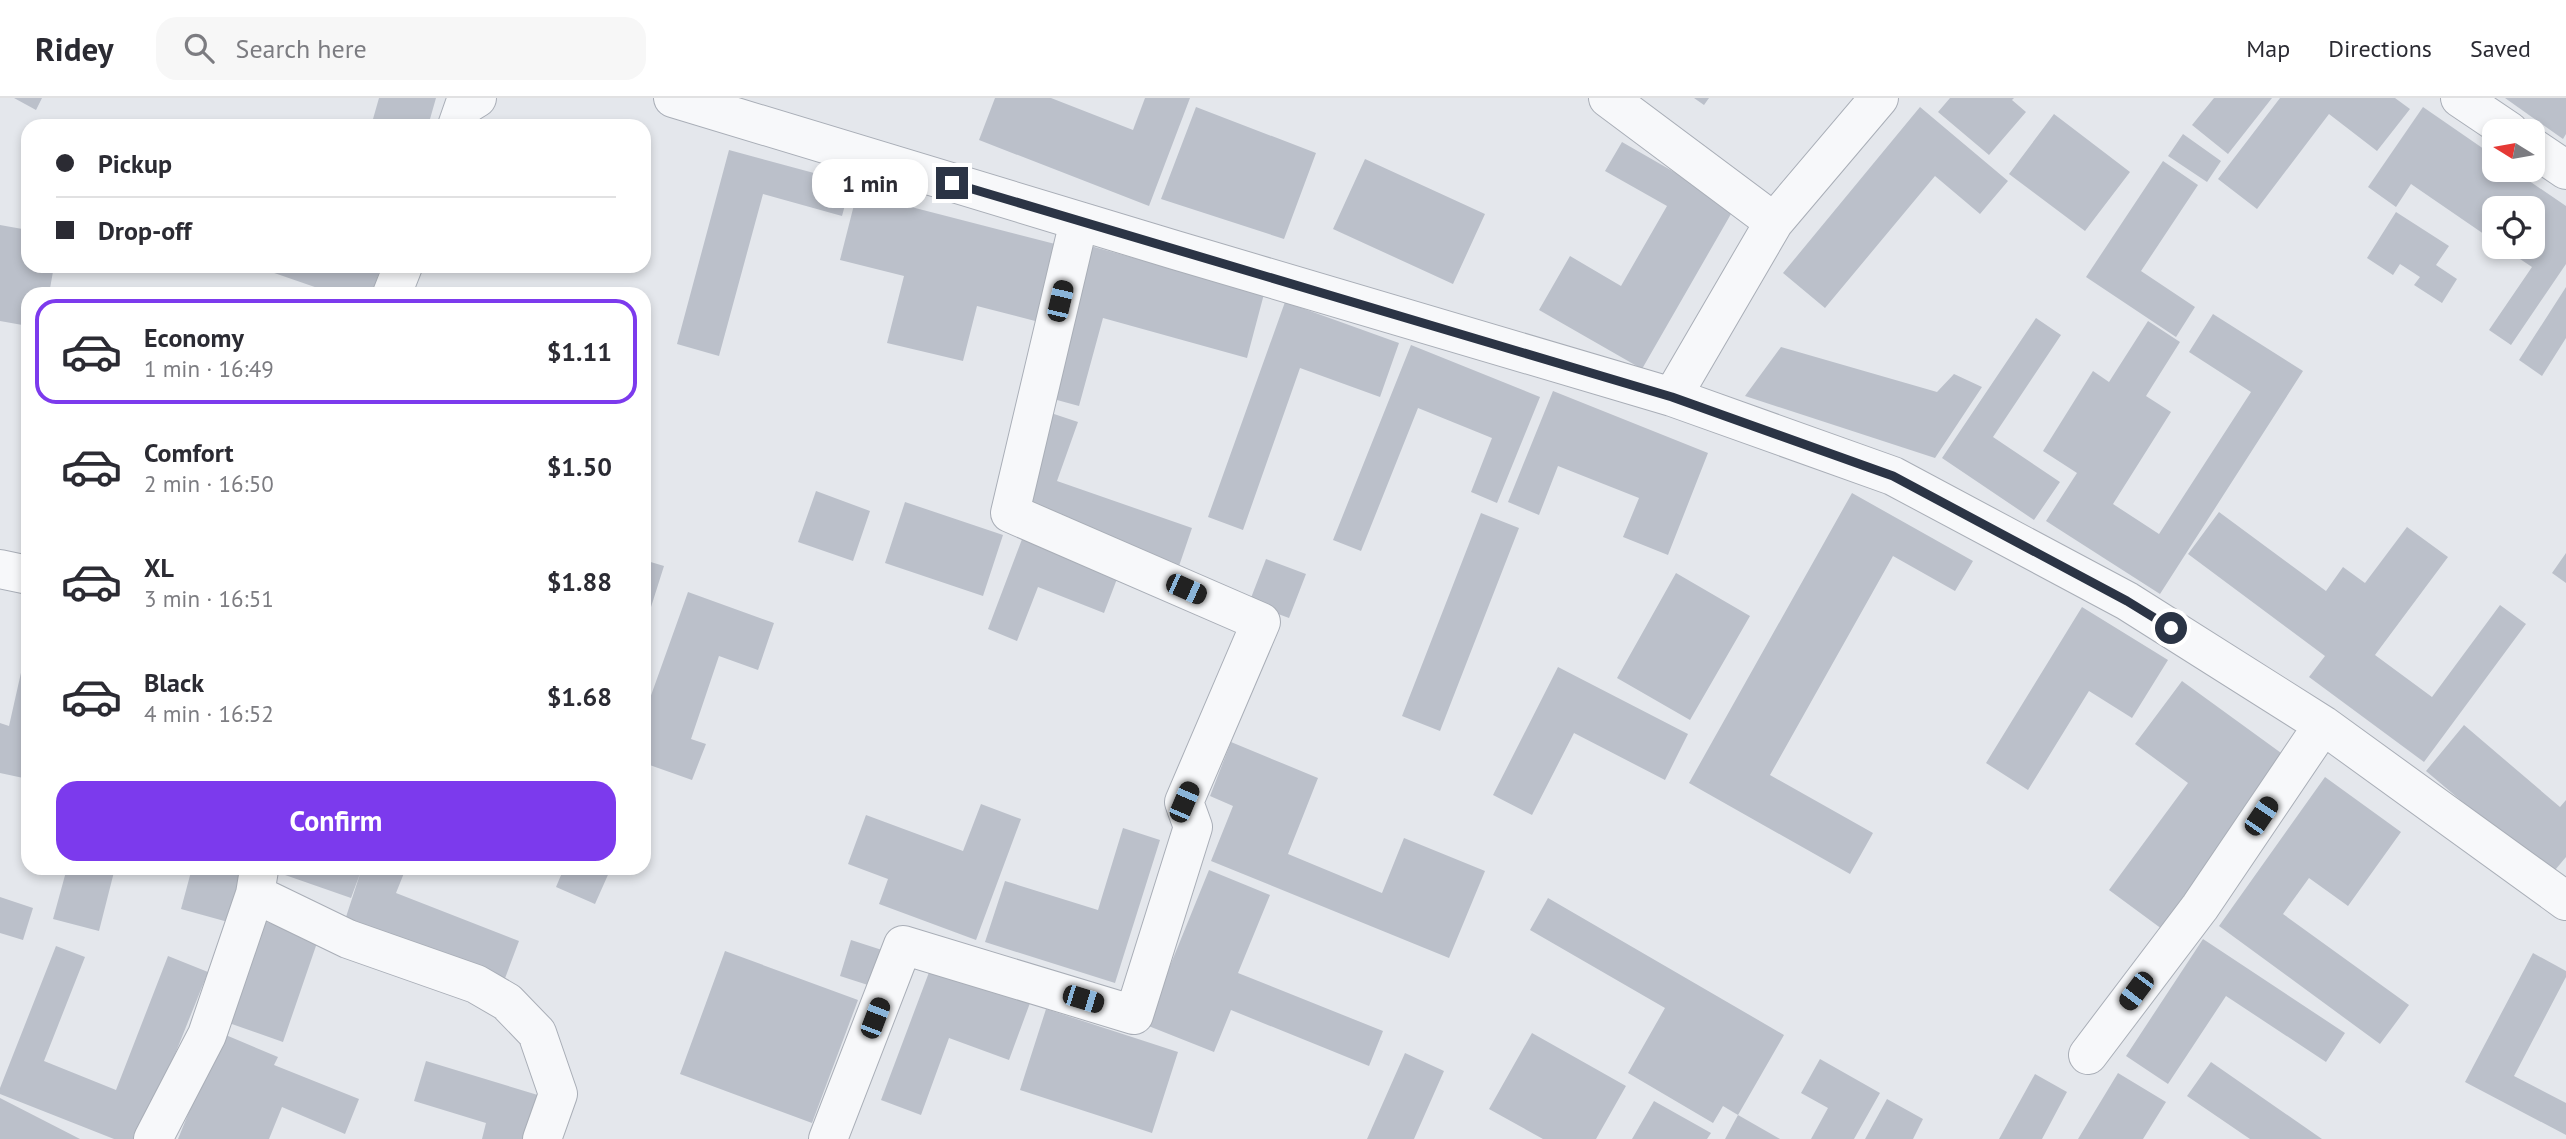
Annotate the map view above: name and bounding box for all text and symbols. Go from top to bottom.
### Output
search box [156,17,646,80]
text: Ridey [35,27,114,70]
icon: search [180,29,218,67]
text: Search here [236,32,367,65]
text: Map [2246,33,2290,64]
text: Directions [2328,33,2432,64]
text: Saved [2470,33,2531,64]
north arrow [2482,119,2544,182]
map controls [2482,119,2545,259]
text: Pickup [98,147,172,180]
callout: 1 min [812,158,928,208]
route end [936,167,968,199]
text: 1 min [842,169,898,198]
button: locate [2482,196,2545,259]
text: Drop-off [98,214,192,247]
car [1046,278,1075,324]
icon: car [60,320,123,383]
text: Economy [144,321,244,354]
text: $1.11 [547,335,612,368]
text: 1 min · 16:49 [144,354,274,383]
icon: car [60,435,123,498]
text: Comfort [144,436,234,469]
text: $1.50 [547,450,612,483]
text: 2 min · 16:50 [144,469,274,498]
icon: car [60,550,123,613]
text: XL [144,551,174,584]
text: $1.88 [547,565,612,598]
car [1163,571,1210,607]
text: 3 min · 16:51 [144,584,274,613]
route start [2155,612,2187,644]
icon: car [60,665,123,728]
text: Black [144,666,204,699]
text: $1.68 [547,680,612,713]
text: 4 min · 16:52 [144,699,274,728]
car [1167,779,1202,825]
button: Confirm [56,781,616,861]
car [2241,793,2282,839]
car [2115,968,2158,1014]
car [1060,983,1107,1015]
car [858,995,893,1041]

